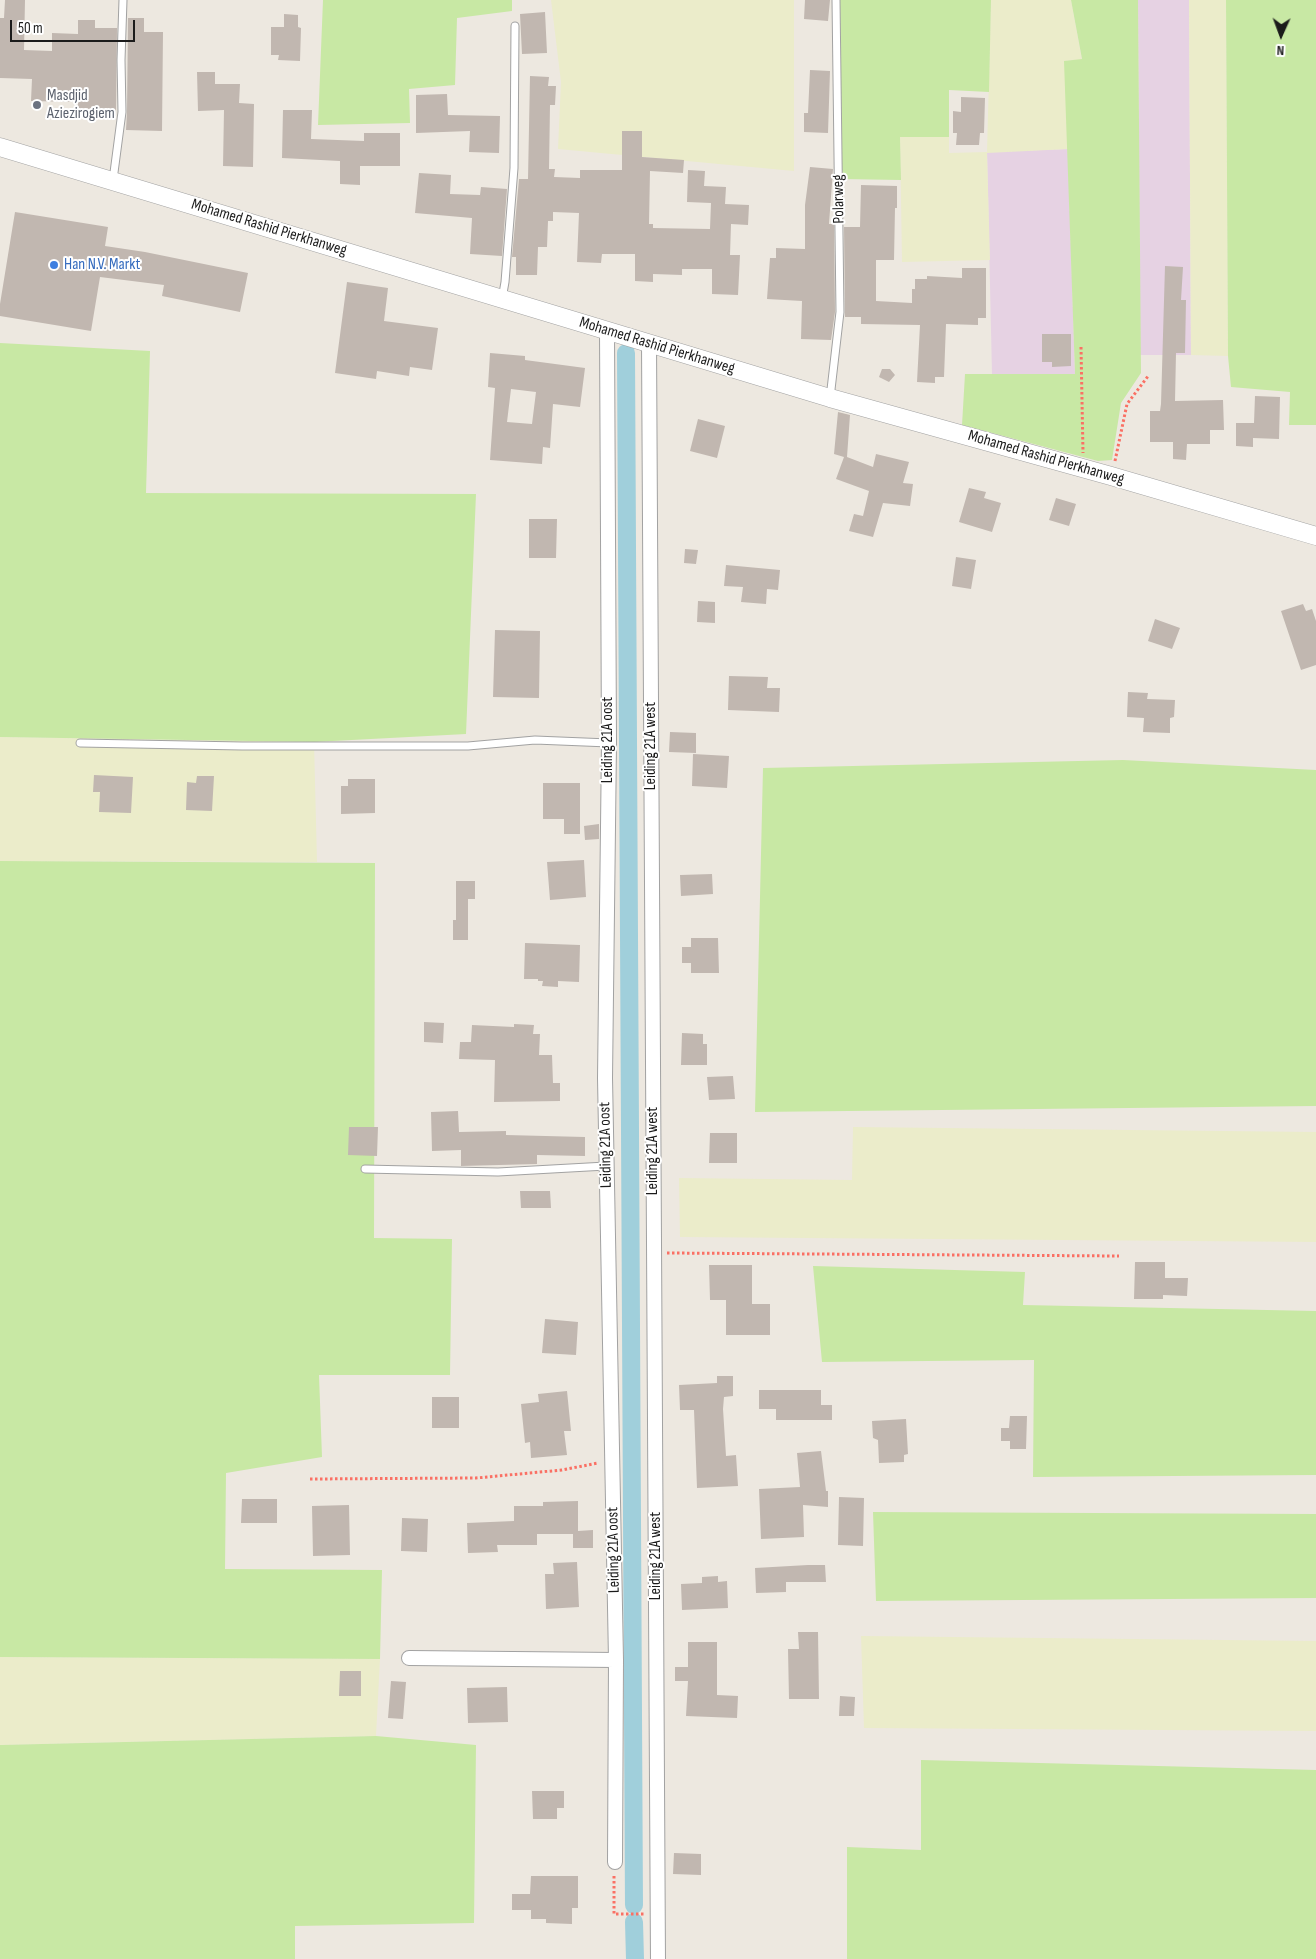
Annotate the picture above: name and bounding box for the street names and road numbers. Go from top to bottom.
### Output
street label: Polarweg [829,174,849,224]
street label: Mohamed Rashid Pierkhanweg [189,195,349,261]
street label: Mohamed Rashid Pierkhanweg [577,313,737,379]
street label: Mohamed Rashid Pierkhanweg [966,426,1126,490]
street label: Leiding 21A oost [598,697,618,783]
street label: Leiding 21A west [641,702,661,790]
street label: Leiding 21A oost [596,1102,616,1188]
street label: Leiding 21A west [643,1107,663,1195]
street label: Leiding 21A oost [604,1507,624,1593]
street label: Leiding 21A west [646,1512,666,1600]

